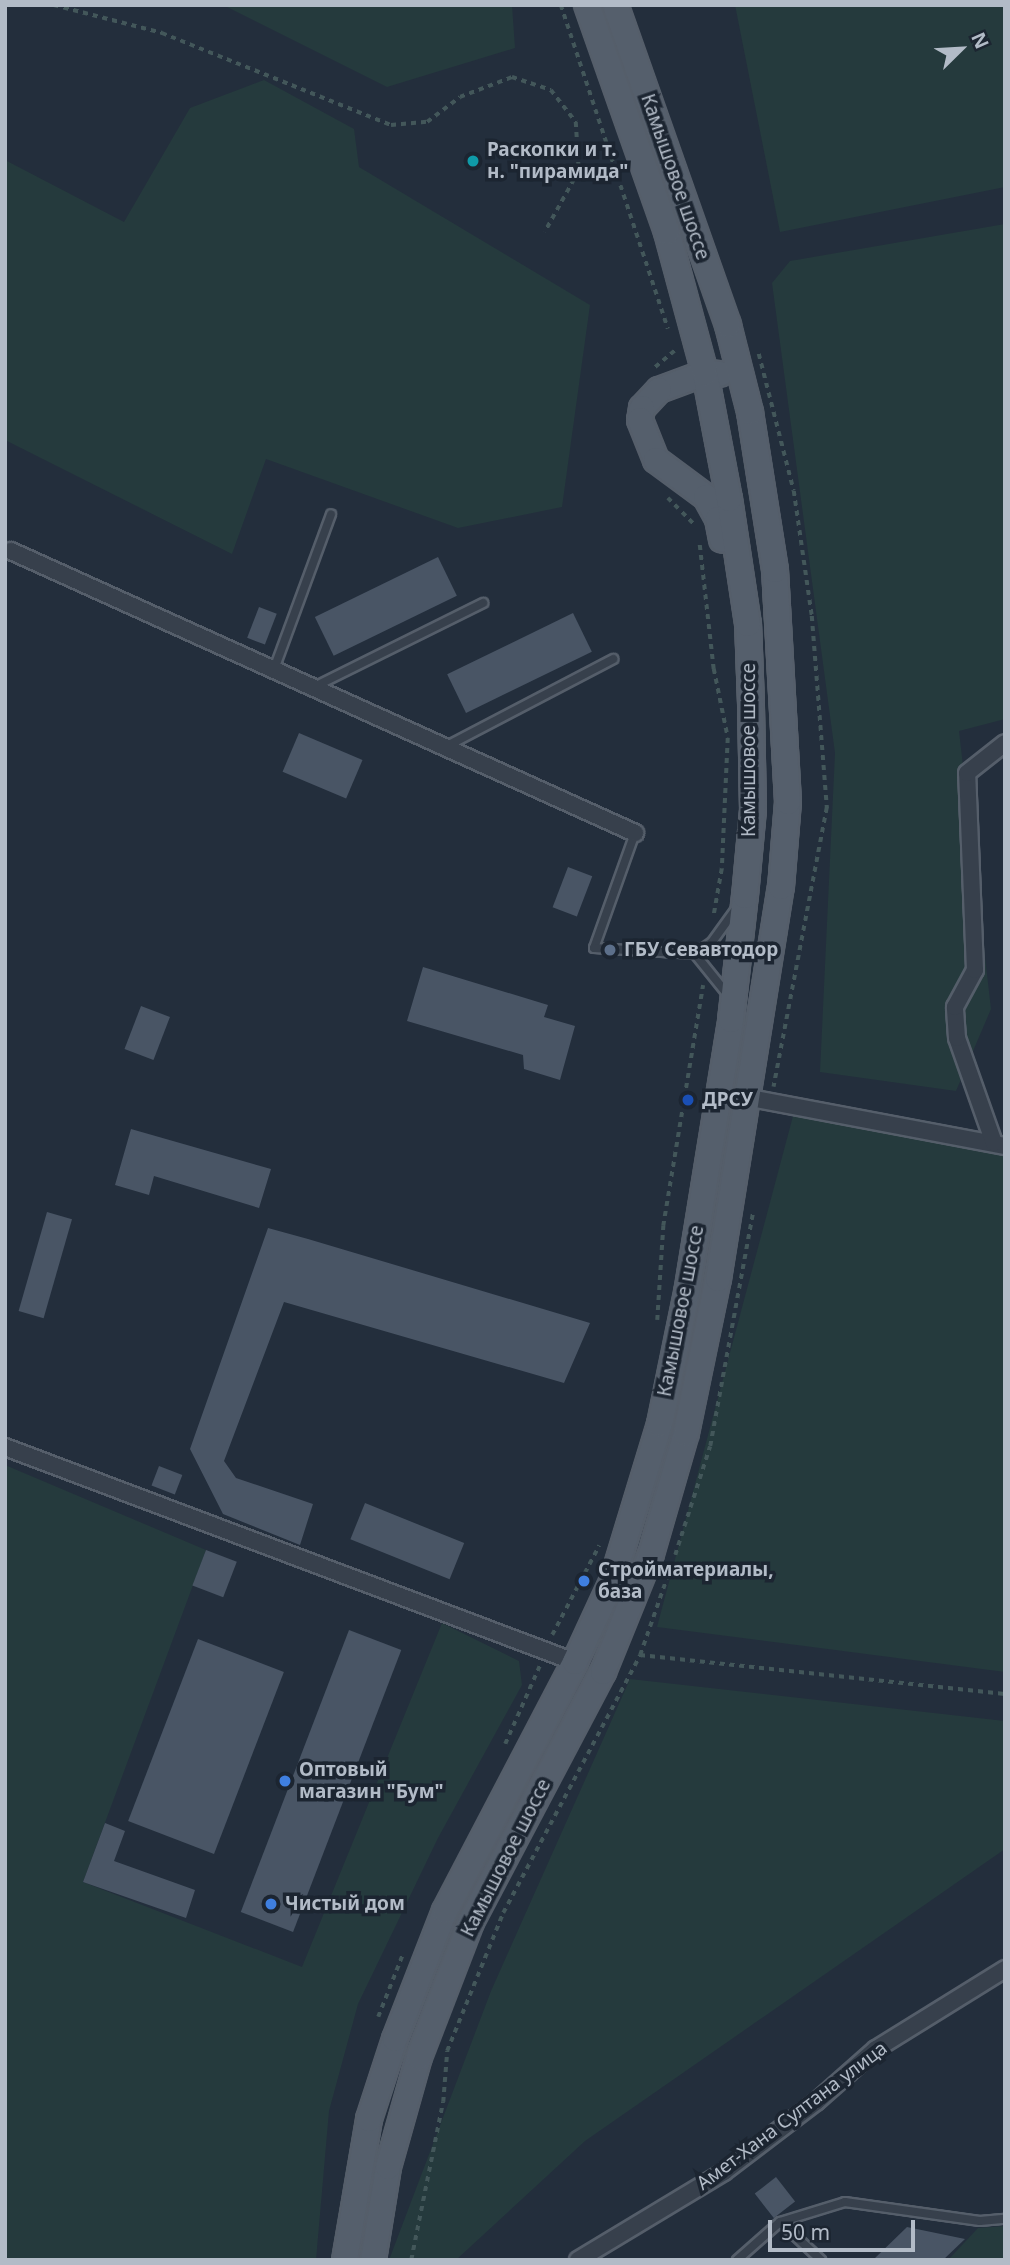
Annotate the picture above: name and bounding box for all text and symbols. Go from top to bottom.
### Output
north arrow [926,14,996,84]
text: N [965,28,995,53]
street label: Камышовое шоссе [636,91,714,263]
place label: Раскопки и т. н. "пирамида" [487,139,628,183]
marker: Раскопки и т. н. "пирамида" [465,153,481,169]
street label: Камышовое шоссе [738,663,760,837]
place label: ГБУ Севавтодор [624,939,778,961]
marker: ГБУ Севавтодор [602,942,618,958]
place label: ДРСУ [702,1089,753,1111]
marker: ДРСУ [680,1092,696,1108]
street label: Камышовое шоссе [653,1223,709,1399]
place label: Стройматериалы, база [598,1559,774,1603]
marker: Стройматериалы, база [576,1573,592,1589]
place label: Оптовый магазин "Бум" [299,1759,444,1803]
marker: Оптовый магазин "Бум" [277,1773,293,1789]
street label: Камышовое шоссе [456,1775,556,1941]
place label: Чистый дом [285,1893,405,1915]
marker: Чистый дом [263,1896,279,1912]
street label: Амет-Хана Султана улица [692,2037,892,2195]
scale bar [772,2206,919,2250]
text: 50 m [781,2218,830,2246]

